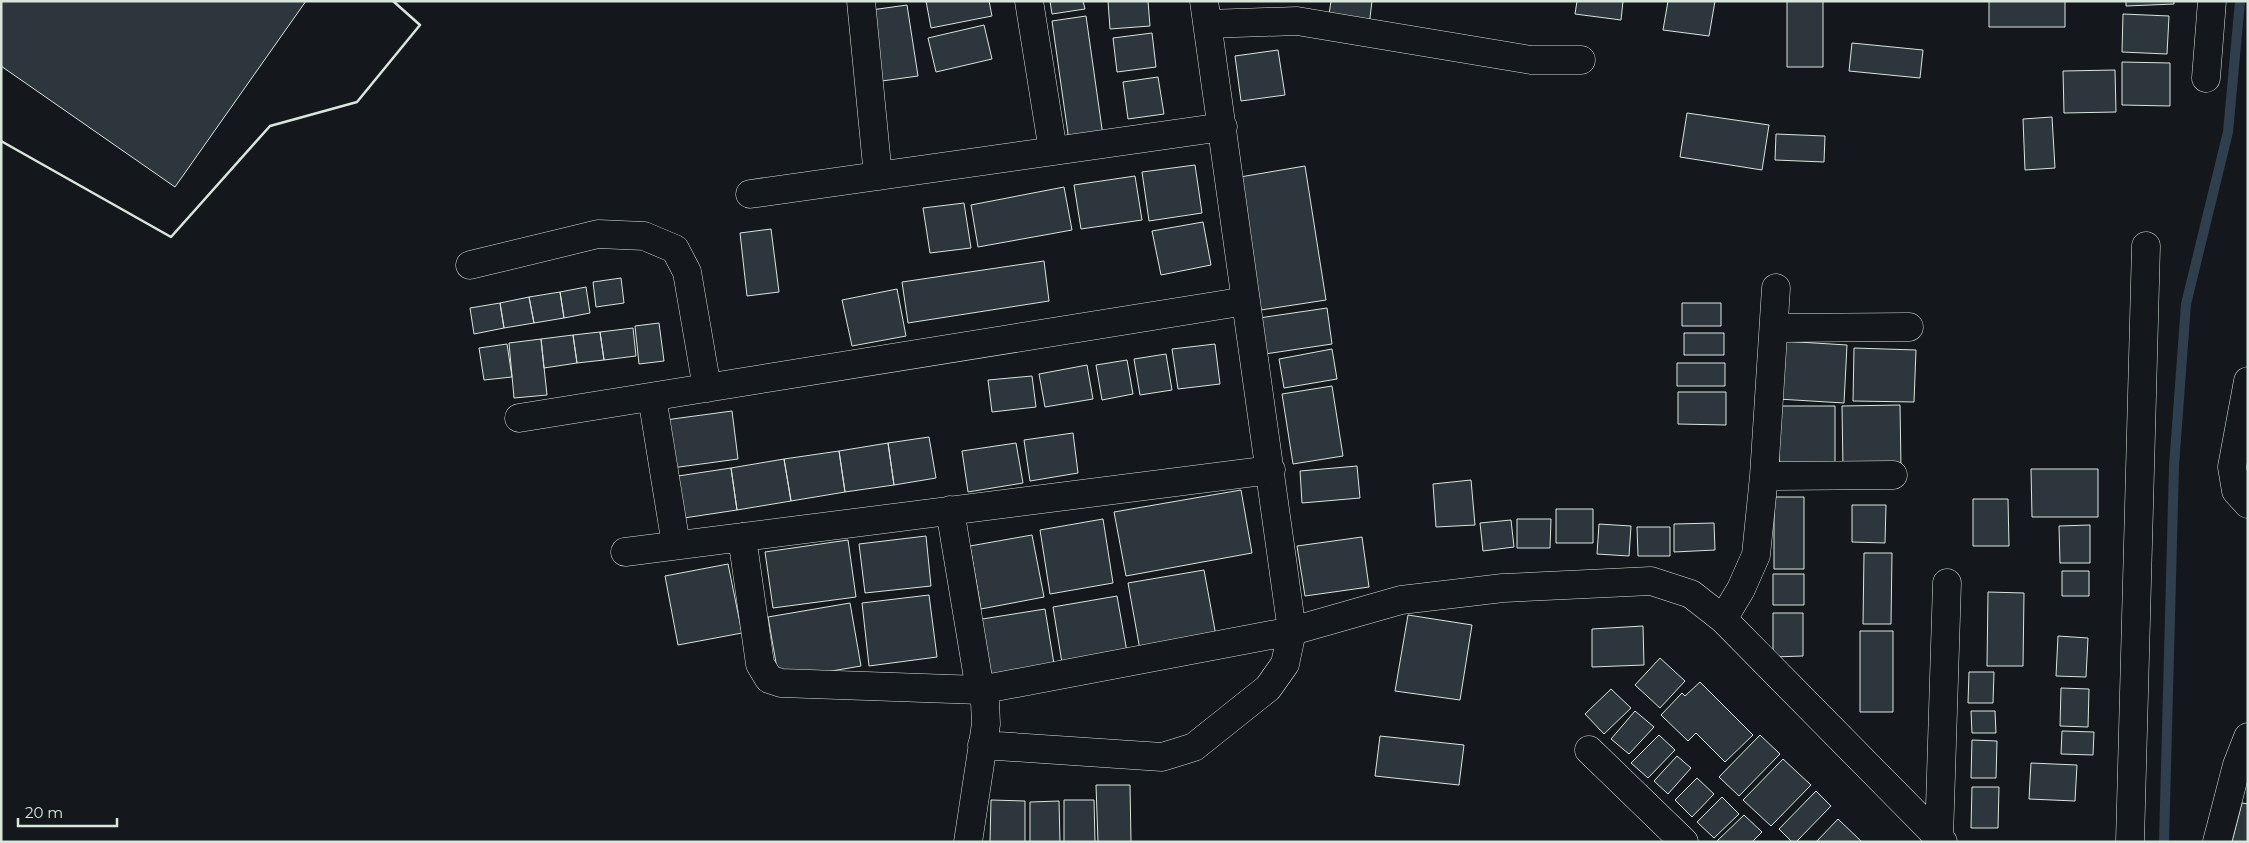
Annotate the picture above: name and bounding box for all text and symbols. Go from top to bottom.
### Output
scale bar [18,796,116,828]
text: 20 m [25,803,63,822]

